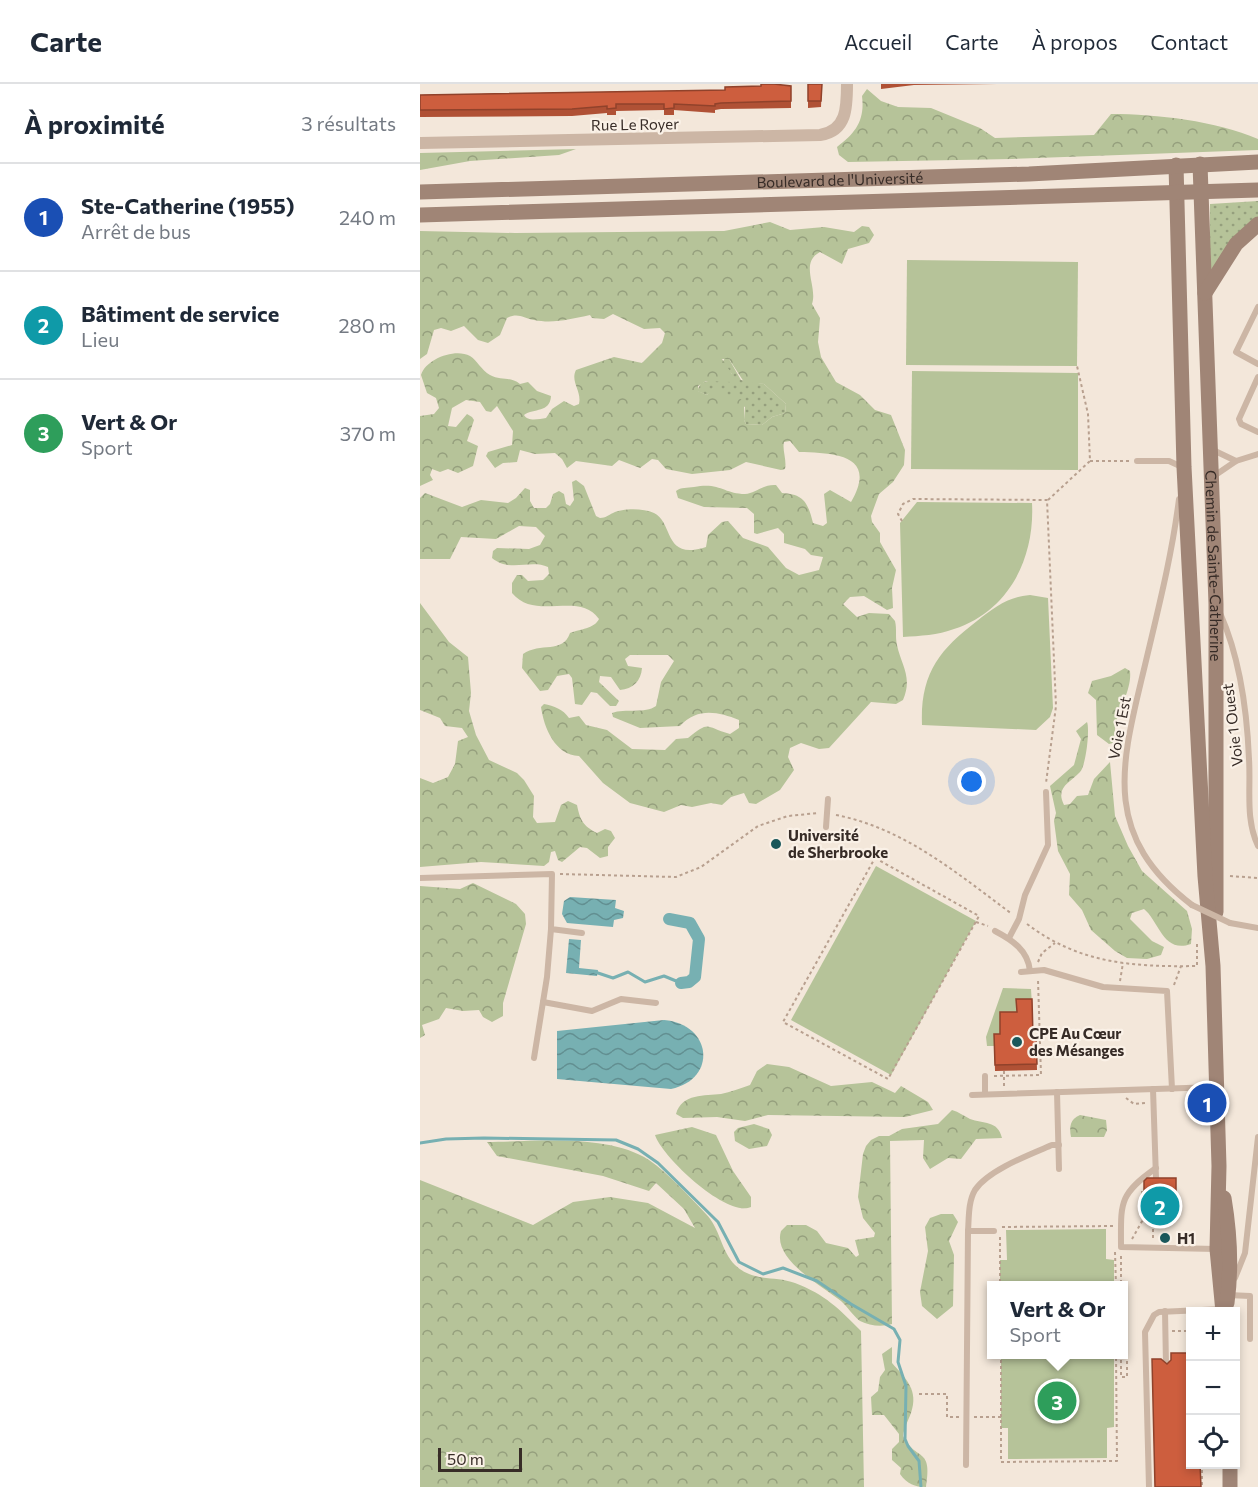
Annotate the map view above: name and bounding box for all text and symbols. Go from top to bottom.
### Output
text: Carte [30,24,102,58]
text: Accueil [844,29,912,54]
text: Carte [945,29,999,54]
text: À propos [1032,29,1117,54]
text: Contact [1150,29,1228,54]
text: À proximité [24,108,165,139]
text: 3 résultats [301,111,396,135]
street label: Rue Le Royer [591,114,679,134]
street label: Boulevard de l'Université [756,168,924,191]
text: Ste-Catherine (1955) [81,192,294,219]
text: 1 [39,205,48,229]
text: 240 m [339,205,396,229]
text: Arrêt de bus [81,219,191,243]
text: Bâtiment de service [81,300,279,327]
text: 2 [38,313,49,337]
text: 280 m [338,313,396,337]
text: Lieu [81,327,119,351]
text: Vert & Or [81,408,177,435]
text: 3 [38,421,49,445]
text: 370 m [340,421,396,445]
text: Sport [81,435,133,459]
street label: Chemin de Sainte-Catherine [1202,470,1225,661]
street label: Voie 1 Ouest [1218,682,1246,768]
street label: Voie 1 Est [1104,695,1134,761]
your location [957,767,986,796]
place label: Université de Sherbrooke [788,826,888,861]
marker: Université de Sherbrooke [769,837,783,851]
place label: CPE Au Cœur des Mésanges [1029,1024,1124,1059]
marker: CPE Au Cœur des Mésanges [1010,1035,1024,1049]
pin: 1 [1188,1080,1226,1126]
pin: 2 [1140,1184,1180,1228]
place label: H1 [1177,1229,1195,1247]
marker: H1 [1158,1231,1172,1245]
popup [987,1281,1128,1359]
text: Vert & Or [1009,1295,1106,1322]
map controls [1186,1307,1240,1469]
button: + [1186,1307,1240,1361]
text: Sport [1009,1322,1061,1346]
button: − [1186,1361,1240,1415]
pin: 3 [1038,1378,1076,1424]
button: locate [1186,1415,1240,1469]
scale bar [438,1445,522,1472]
text: 50 m [447,1449,484,1468]

